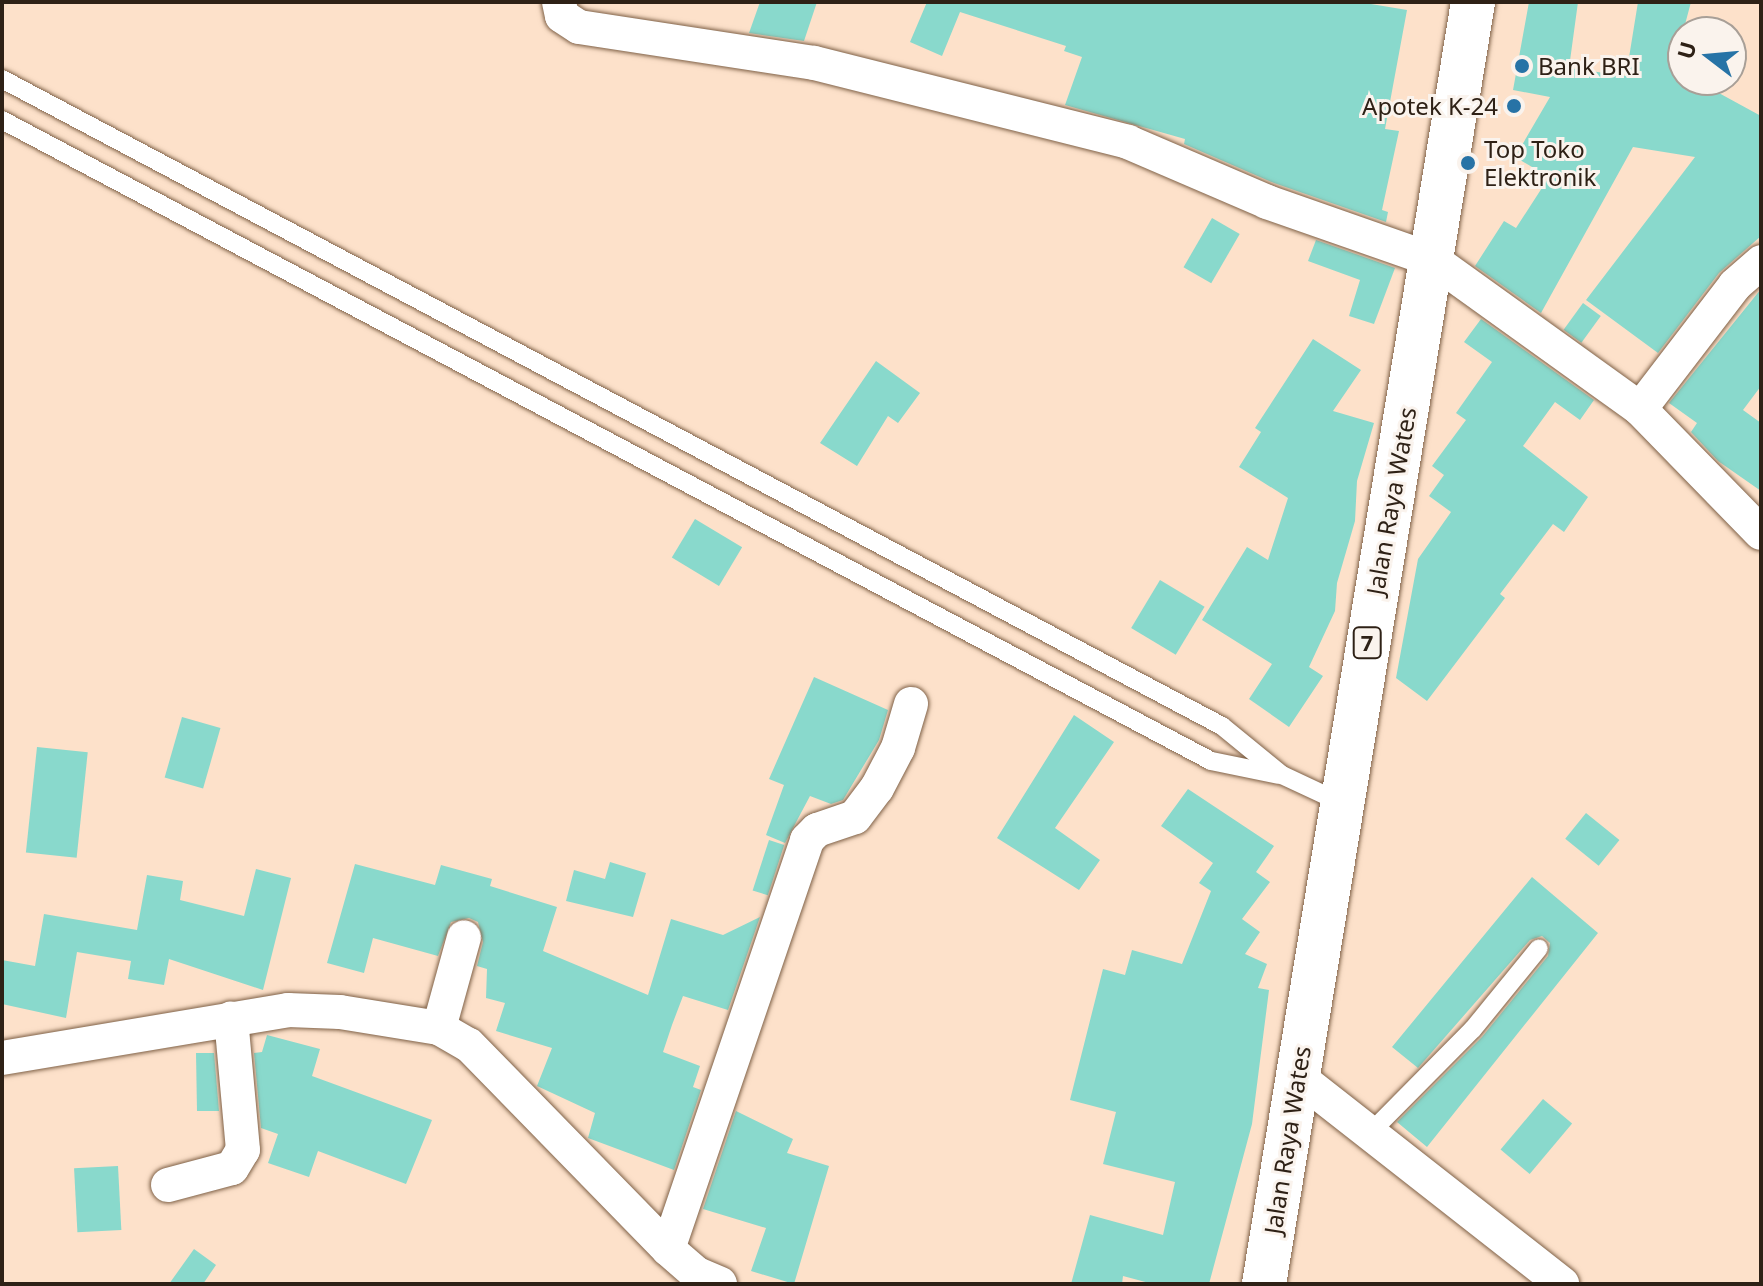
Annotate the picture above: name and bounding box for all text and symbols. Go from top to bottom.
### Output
north arrow [1667,16,1747,96]
text: U [1669,38,1703,62]
place label: Bank BRI [1538,52,1640,80]
marker: Bank BRI [1513,57,1531,75]
place label: Apotek K-24 [1362,92,1498,120]
marker: Apotek K-24 [1505,97,1523,115]
place label: Top Toko Elektronik [1484,135,1596,191]
marker: Top Toko Elektronik [1459,154,1477,172]
street label: Jalan Raya Wates [1360,405,1422,597]
road number: 7 [1351,625,1383,661]
street label: Jalan Raya Wates [1258,1044,1316,1236]

